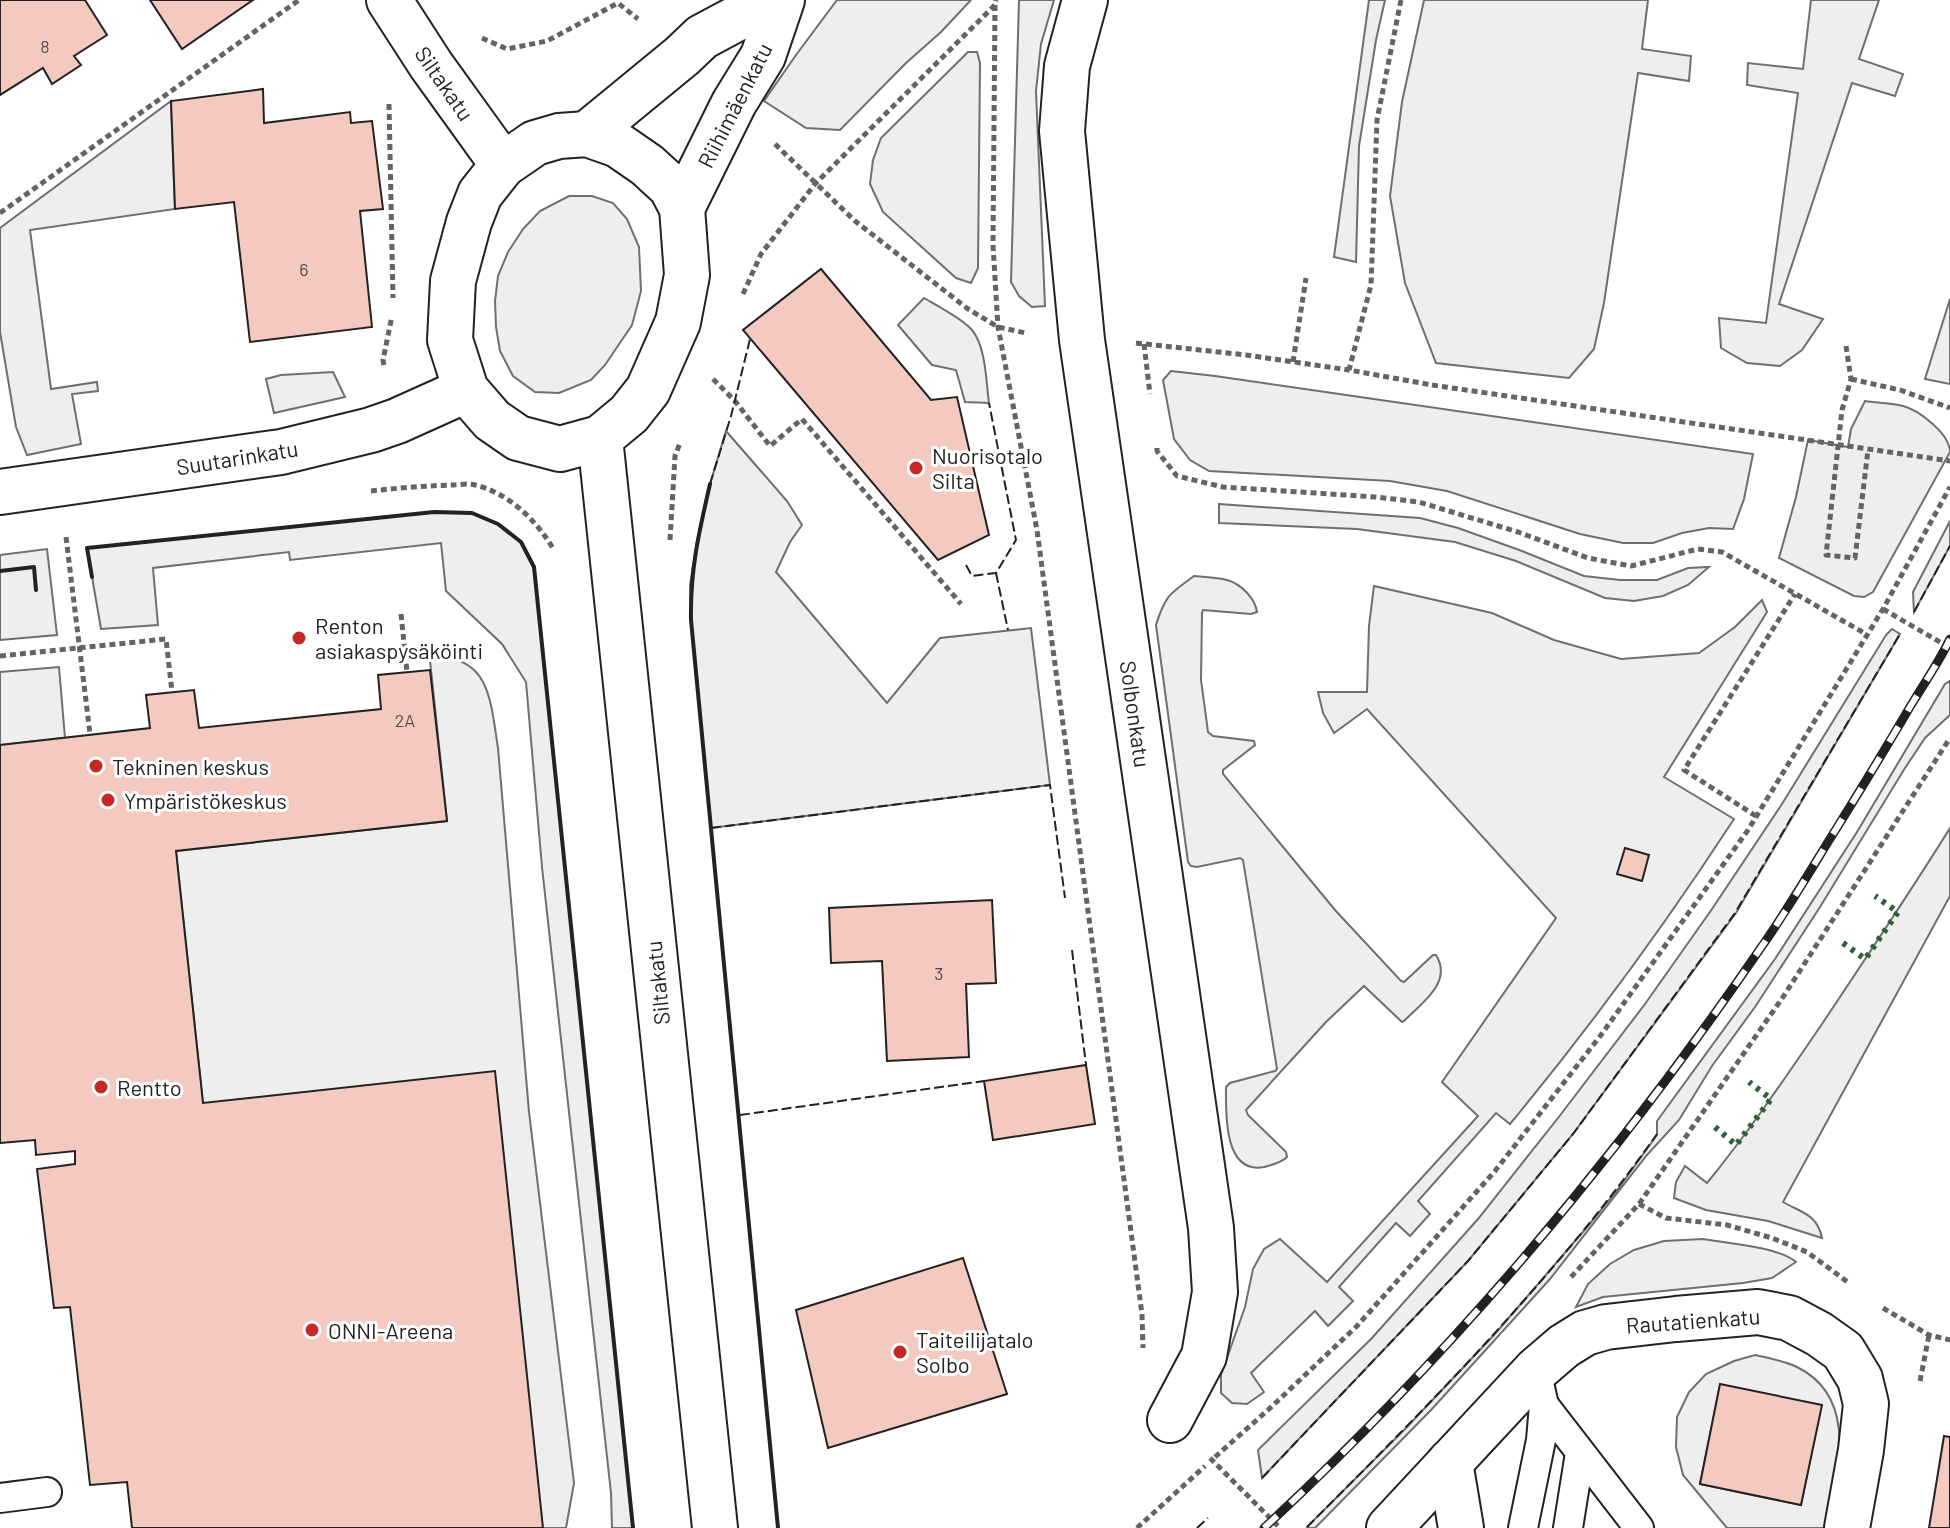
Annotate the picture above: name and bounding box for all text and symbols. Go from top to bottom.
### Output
house number: 8 [40,35,50,57]
street label: Riihimäenkatu [691,38,777,172]
street label: Siltakatu [410,41,480,125]
house number: 6 [299,258,309,280]
street label: Suutarinkatu [174,435,300,479]
place label: Nuorisotalo Silta [932,442,1043,493]
marker: Nuorisotalo Silta [907,459,925,477]
place label: Renton asiakaspysäköinti [315,612,483,663]
marker: Renton asiakaspysäköinti [290,629,308,647]
street label: Solbonkatu [1116,659,1156,769]
house number: 2A [395,709,415,731]
place label: Tekninen keskus [112,753,269,779]
marker: Tekninen keskus [87,757,105,775]
place label: Ympäristökeskus [124,787,287,813]
marker: Ympäristökeskus [99,791,117,809]
street label: Siltakatu [640,940,674,1026]
house number: 3 [934,962,944,984]
place label: Rentto [117,1074,182,1100]
marker: Rentto [92,1078,110,1096]
street label: Rautatienkatu [1625,1302,1761,1338]
place label: ONNI-Areena [328,1317,453,1343]
marker: ONNI-Areena [303,1321,321,1339]
place label: Taiteilijatalo Solbo [916,1326,1034,1377]
marker: Taiteilijatalo Solbo [891,1343,909,1361]

